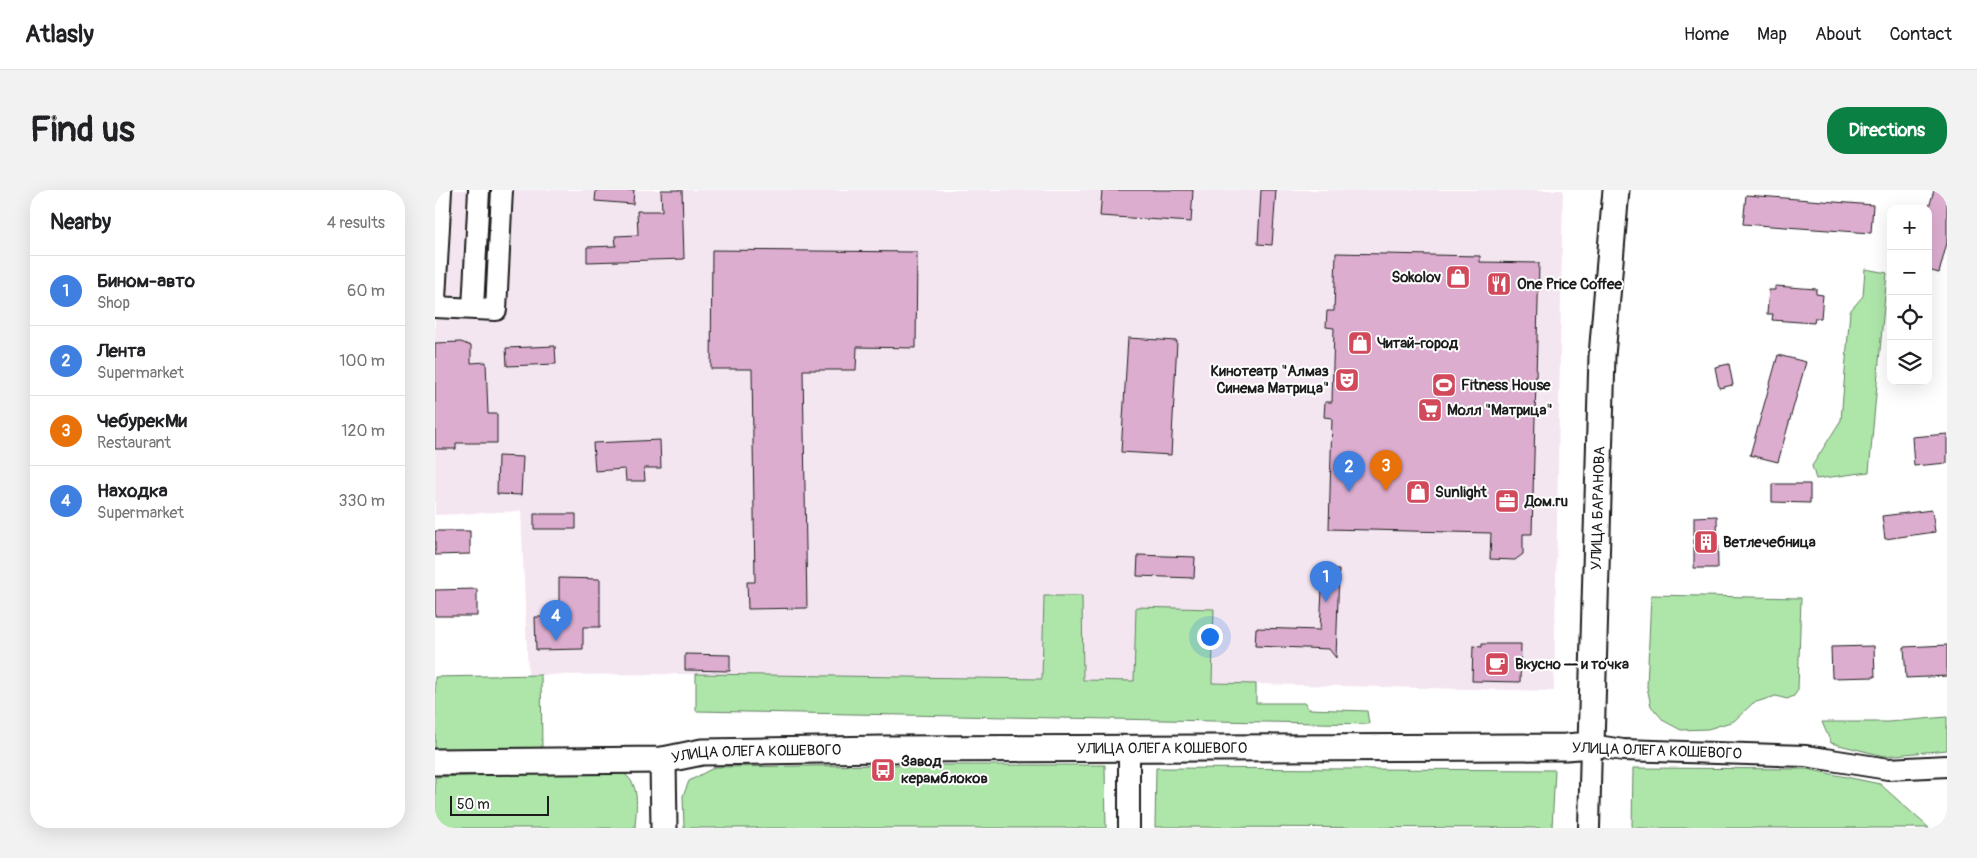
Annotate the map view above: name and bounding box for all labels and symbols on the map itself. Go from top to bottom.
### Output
shop icon: Sokolov [1445,264,1471,290]
place label: Sokolov [1392,268,1441,287]
restaurant icon: One Price Coffee [1486,271,1512,297]
place label: One Price Coffee [1517,275,1622,294]
shop icon: Читай-город [1347,330,1373,356]
place label: Читай-город [1377,334,1459,353]
place label: Кинотеатр "Алмаз Синема Матрица" [1211,362,1329,398]
theatre icon: Кинотеатр "Алмаз Синема Матрица" [1334,367,1360,393]
sports icon: Fitness House [1431,372,1457,398]
place label: Fitness House [1461,376,1551,395]
supermarket icon: Молл "Матрица" [1417,397,1443,423]
place label: Молл "Матрица" [1447,401,1553,420]
street label: УЛИЦА БАРАНОВА [1586,446,1609,570]
pin: 3 [1370,450,1402,491]
pin: 2 [1333,451,1365,492]
shop icon: Sunlight [1405,479,1431,505]
place label: Sunlight [1435,483,1488,502]
office icon: Дом.ru [1494,488,1520,514]
place label: Дом.ru [1524,492,1569,511]
building icon: Ветлечебница [1693,529,1719,555]
place label: Ветлечебница [1723,533,1816,552]
pin: 1 [1310,561,1342,602]
pin: 4 [540,600,572,641]
your location [1197,624,1223,650]
cafe icon: Вкусно — и точка [1484,651,1510,677]
place label: Вкусно — и точка [1515,655,1629,674]
street label: УЛИЦА ОЛЕГА КОШЕВОГО [1077,738,1247,758]
street label: УЛИЦА ОЛЕГА КОШЕВОГО [1572,739,1742,763]
street label: УЛИЦА ОЛЕГА КОШЕВОГО [670,740,841,768]
place label: Завод керамблоков [901,752,988,788]
bus stop icon: Завод керамблоков [870,757,896,783]
scale bar [450,793,549,816]

